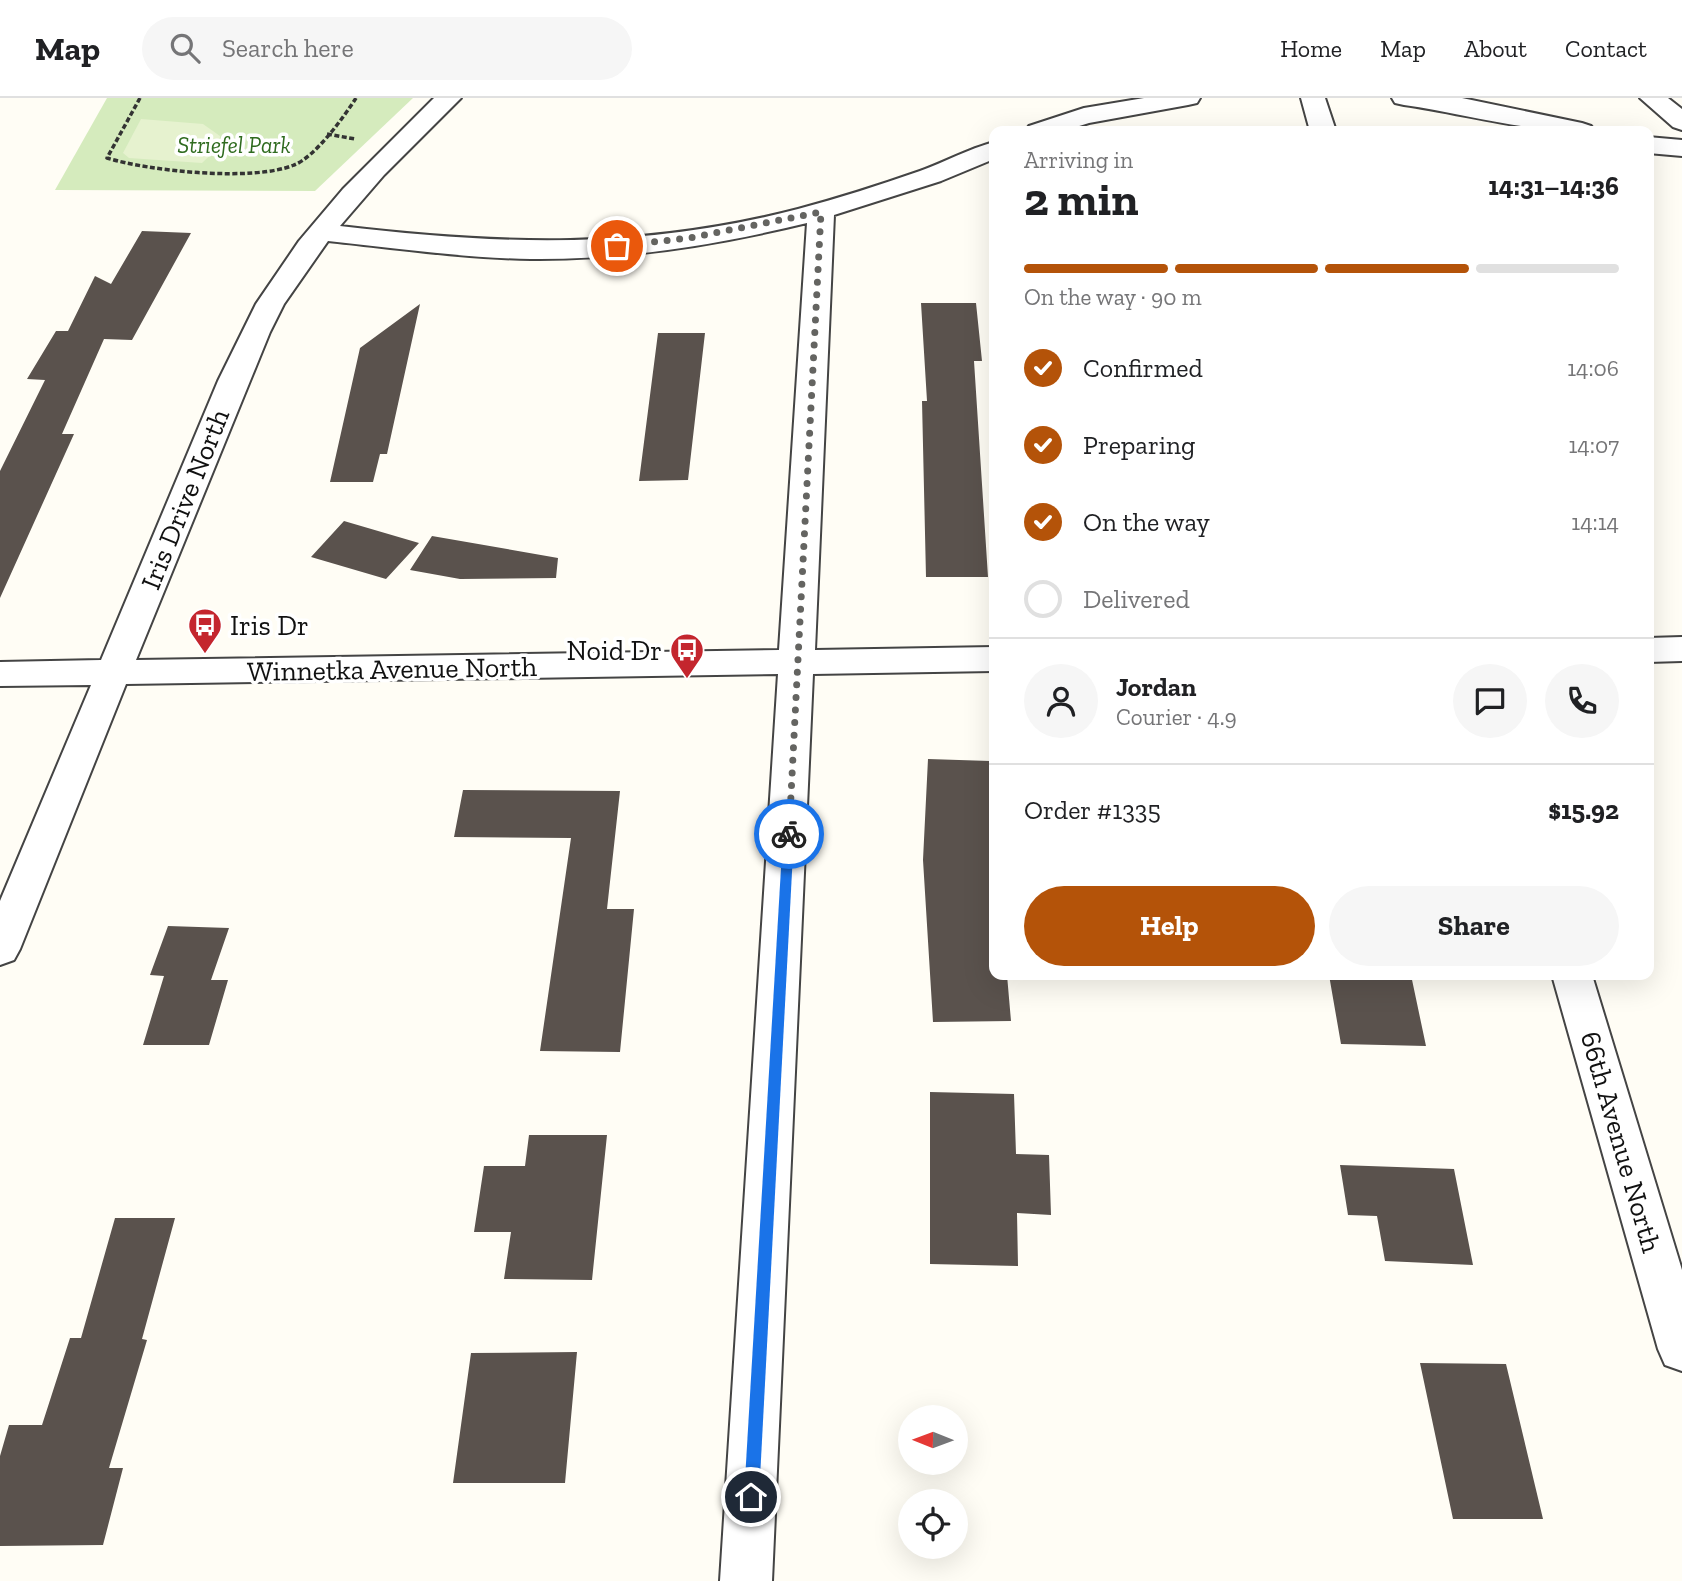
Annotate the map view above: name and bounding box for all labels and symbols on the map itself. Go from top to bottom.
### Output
park label: Striefel Park [177,131,291,159]
pin [587,216,647,276]
street label: Iris Drive North [134,404,236,594]
bus stop icon: Iris Dr [186,606,224,655]
place label: Iris Dr [230,609,309,642]
bus stop icon: Noid Dr [668,631,706,680]
place label: Noid Dr [567,634,662,667]
street label: Winnetka Avenue North [247,650,538,688]
courier [754,799,824,869]
street label: 66th Avenue North [1574,1028,1668,1257]
north arrow [898,1405,968,1475]
pin [721,1467,781,1527]

